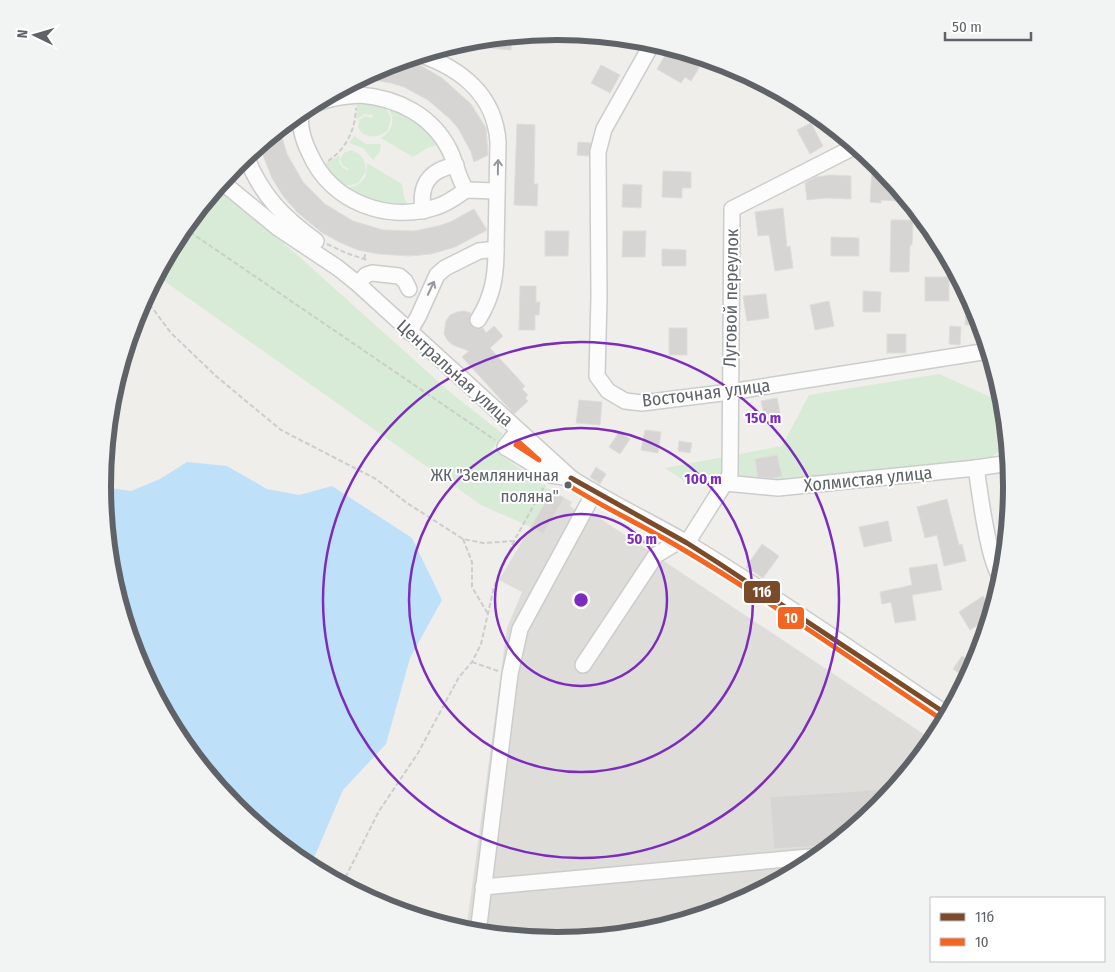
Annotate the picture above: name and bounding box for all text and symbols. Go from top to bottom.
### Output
north arrow [10,10,60,60]
scale bar [945,10,1031,42]
text: 50 m [952,18,982,36]
text: N [14,29,31,39]
one-way arrow [493,159,502,175]
street label: Луговой переулок [719,228,743,368]
one-way arrow [427,281,436,296]
street label: Центральная улица [392,315,518,431]
street label: Восточная улица [641,374,771,412]
text: 150 m [745,409,781,427]
street label: Холмистая улица [803,461,934,497]
place label: ЖК "Земляничная поляна" [430,465,559,507]
text: 100 m [684,470,722,488]
marker: ЖК "Земляничная поляна" [563,480,573,490]
text: 50 m [627,530,657,548]
line badge: 11б [743,580,781,604]
text: 11б [753,584,771,601]
centre of rings [572,591,590,609]
line badge: 10 [777,606,805,630]
text: 10 [784,610,798,627]
legend [930,897,1105,962]
text: 11б [975,908,994,926]
text: 10 [975,933,989,951]

